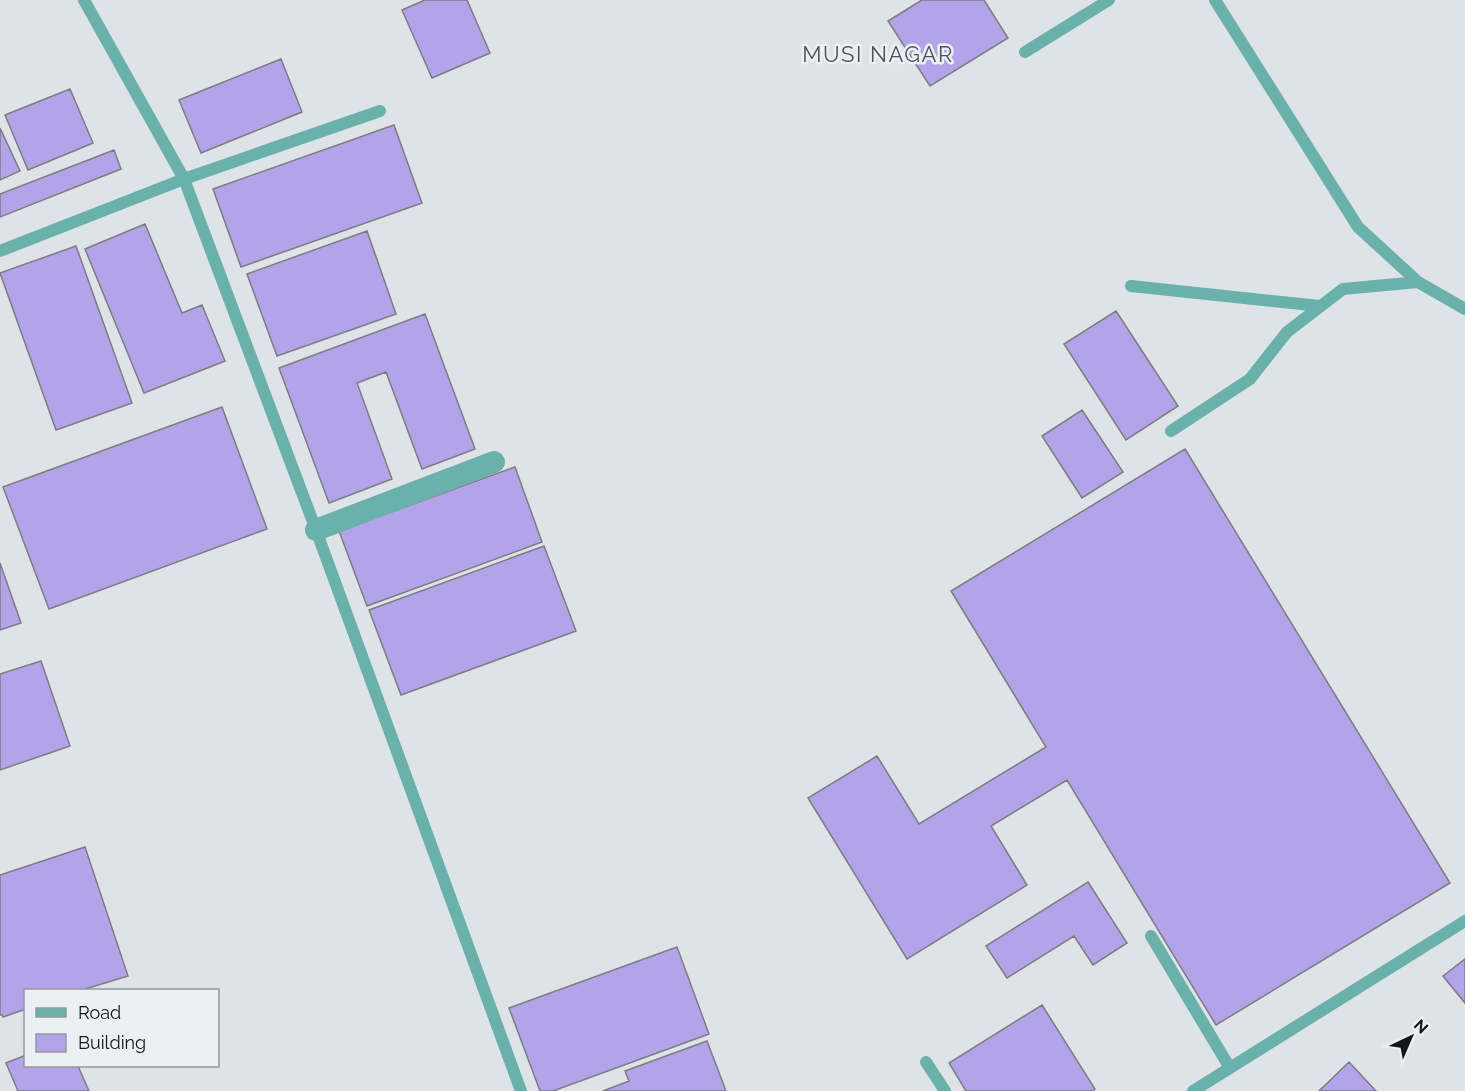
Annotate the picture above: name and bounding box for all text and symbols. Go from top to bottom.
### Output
district label: MUSI NAGAR [802,41,954,67]
legend [24,989,219,1067]
text: Road [78,1002,121,1023]
north arrow [1381,1007,1441,1067]
text: N [1410,1015,1432,1038]
text: Building [78,1032,146,1053]

